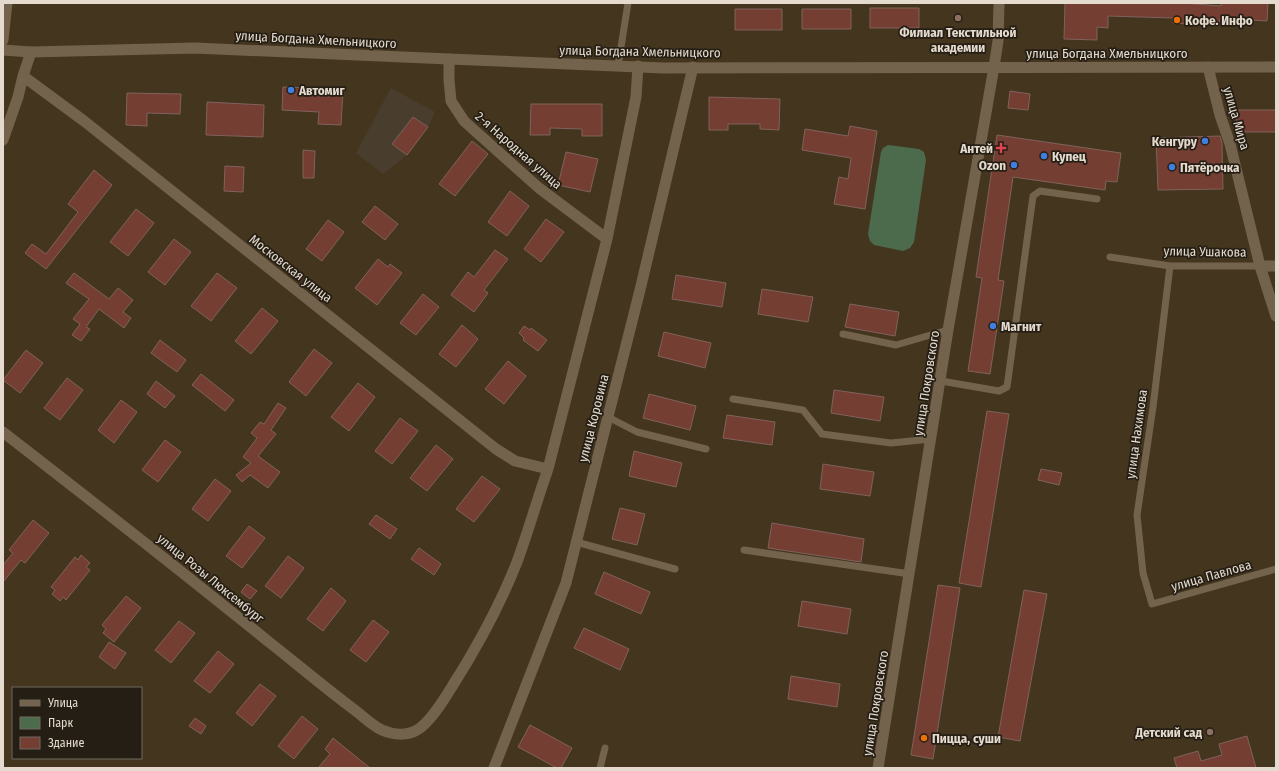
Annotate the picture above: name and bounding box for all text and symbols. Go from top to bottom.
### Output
marker: Филиал Текстильной академии [953,13,963,23]
place label: Кофе. Инфо [1185,13,1253,28]
marker: Кофе. Инфо [1172,15,1182,25]
place label: Филиал Текстильной академии [900,25,1017,55]
street label: улица Богдана Хмельницкого [235,28,397,51]
street label: улица Богдана Хмельницкого [559,43,721,60]
street label: улица Богдана Хмельницкого [1026,46,1188,61]
place label: Автомиг [298,83,346,98]
marker: Автомиг [286,85,296,95]
street label: улица Мира [1220,85,1253,151]
street label: 2-я Народная улица [472,109,565,192]
place label: Кенгуру [1152,134,1198,149]
marker: Кенгуру [1200,136,1210,146]
place label: Антей [959,141,993,156]
marker: Антей [996,143,1006,153]
place label: Купец [1052,149,1087,164]
marker: Купец [1039,151,1049,161]
place label: Ozon [979,158,1006,173]
marker: Ozon [1009,160,1019,170]
place label: Пятёрочка [1180,160,1240,175]
marker: Пятёрочка [1167,162,1177,172]
street label: Московская улица [246,231,335,305]
street label: улица Ушакова [1163,243,1247,260]
place label: Магнит [1001,319,1042,334]
marker: Магнит [988,321,998,331]
street label: улица Покровского [911,329,942,437]
street label: улица Коровина [575,373,612,464]
street label: улица Нахимова [1123,388,1150,480]
street label: улица Розы Люксембург [154,531,267,626]
street label: улица Павлова [1169,557,1253,594]
street label: улица Покровского [860,649,891,757]
legend [12,687,142,759]
text: Улица [47,696,78,710]
text: Парк [48,716,74,730]
place label: Детский сад [1135,725,1202,740]
marker: Детский сад [1205,727,1215,737]
place label: Пицца, суши [932,731,1001,746]
marker: Пицца, суши [919,733,929,743]
text: Здание [48,736,84,750]

